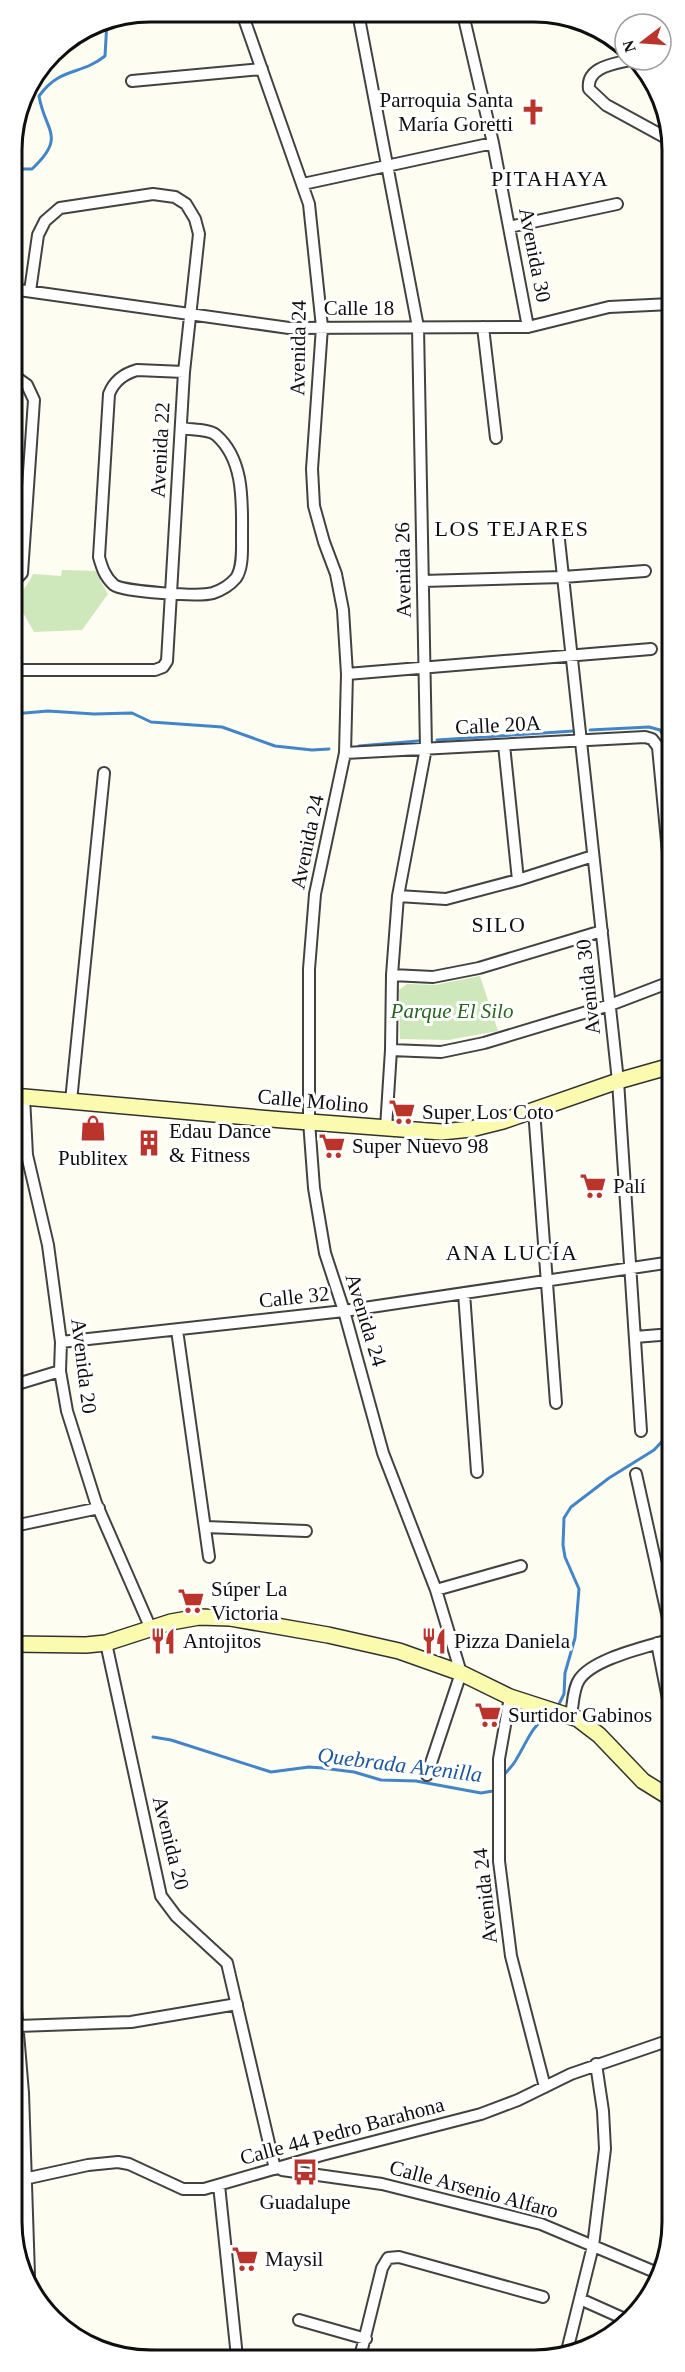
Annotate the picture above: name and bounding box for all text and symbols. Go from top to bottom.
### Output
north arrow [613,12,673,72]
text: N [619,38,639,54]
place label: Parroquia Santa María Goretti [379,88,514,136]
church icon: Parroquia Santa María Goretti [518,97,548,127]
district label: PITAHAYA [491,166,609,191]
street label: Avenida 30 [514,206,556,304]
street label: Calle 18 [324,296,394,320]
street label: Avenida 24 [285,299,311,396]
street label: Avenida 22 [146,402,174,498]
district label: LOS TEJARES [435,516,589,541]
street label: Avenida 26 [390,522,416,618]
street label: Calle 20A [455,711,542,739]
street label: Avenida 24 [285,792,329,891]
district label: SILO [472,912,526,937]
street label: Avenida 30 [571,938,605,1036]
park label: Parque El Silo [390,999,513,1023]
street label: Calle Molino [256,1084,370,1118]
supermarket icon: Super Los Coto [387,1097,417,1127]
place label: Super Los Coto [422,1100,554,1124]
shop icon: Publitex [78,1113,108,1143]
place label: Edau Dance & Fitness [169,1119,271,1167]
building icon: Edau Dance & Fitness [134,1128,164,1158]
supermarket icon: Super Nuevo 98 [317,1131,347,1161]
place label: Super Nuevo 98 [352,1134,488,1158]
place label: Publitex [58,1146,128,1170]
supermarket icon: Palí [578,1171,608,1201]
place label: Palí [613,1174,646,1198]
district label: ANA LUCÍA [446,1240,578,1265]
street label: Avenida 24 [341,1271,392,1370]
street label: Calle 32 [258,1281,330,1313]
street label: Avenida 20 [66,1317,102,1415]
place label: Súper La Victoria [211,1577,288,1625]
supermarket icon: Súper La Victoria [176,1586,206,1616]
restaurant icon: Antojitos [148,1626,178,1656]
restaurant icon: Pizza Daniela [419,1626,449,1656]
place label: Antojitos [183,1629,261,1653]
place label: Pizza Daniela [454,1629,571,1653]
supermarket icon: Surtidor Gabinos [473,1700,503,1730]
place label: Surtidor Gabinos [508,1703,652,1727]
water label: Quebrada Arenilla [316,1742,484,1787]
street label: Avenida 20 [148,1794,194,1892]
street label: Avenida 24 [468,1847,502,1945]
street label: Calle 44 Pedro Barahona [237,2092,447,2170]
street label: Calle Arsenio Alfaro [387,2155,561,2223]
bus stop icon: Guadalupe [290,2157,320,2187]
place label: Guadalupe [260,2190,350,2214]
supermarket icon: Maysil [230,2244,260,2274]
place label: Maysil [265,2247,324,2271]

